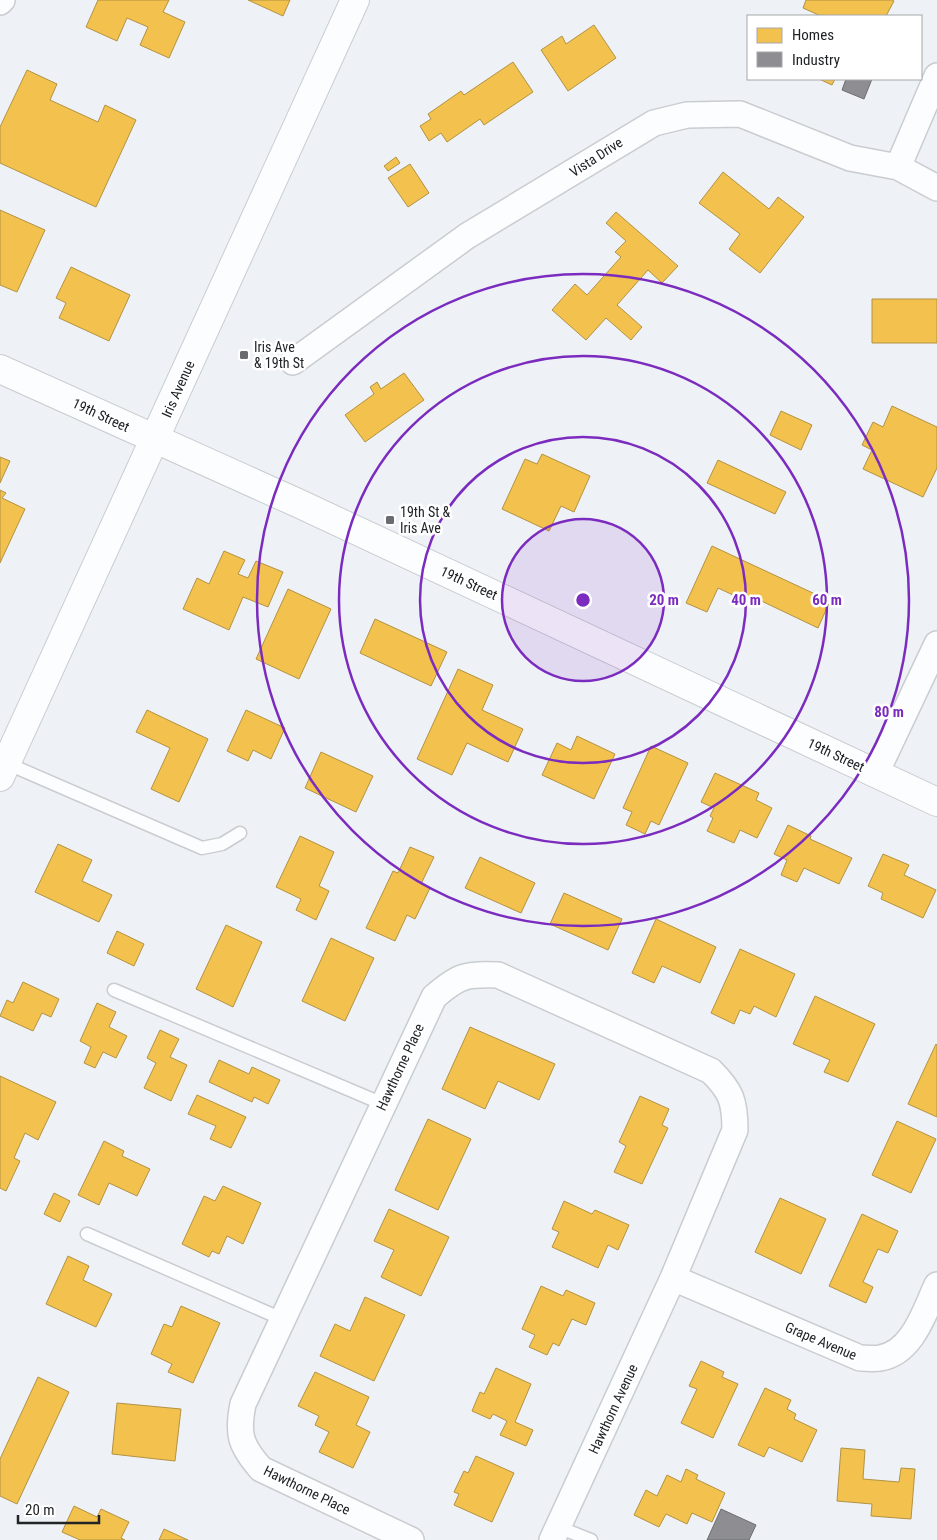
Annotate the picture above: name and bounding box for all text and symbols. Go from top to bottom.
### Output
legend [747,15,922,80]
text: Homes [792,26,834,44]
text: Industry [792,51,840,69]
street label: Vista Drive [567,134,626,180]
place label: Iris Ave & 19th St [254,339,304,371]
marker: Iris Ave & 19th St [238,349,250,361]
street label: Iris Avenue [158,358,198,420]
street label: 19th Street [70,395,132,435]
place label: 19th St & Iris Ave [400,504,451,536]
marker: 19th St & Iris Ave [384,514,396,526]
street label: 19th Street [438,563,500,603]
centre of rings [574,591,592,609]
text: 20 m [649,591,679,609]
text: 40 m [731,591,761,609]
text: 60 m [812,591,842,609]
text: 80 m [874,703,904,721]
street label: 19th Street [805,735,867,775]
street label: Hawthorne Place [373,1021,427,1113]
street label: Grape Avenue [783,1319,859,1363]
street label: Hawthorn Avenue [585,1361,641,1456]
street label: Hawthorne Place [261,1462,353,1518]
scale bar [18,1492,99,1524]
text: 20 m [25,1501,55,1519]

